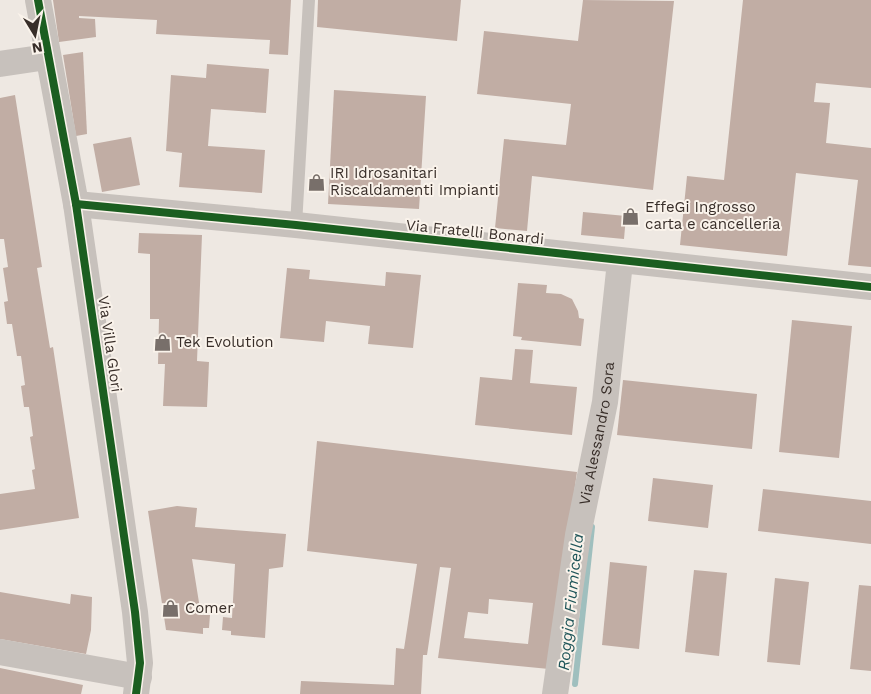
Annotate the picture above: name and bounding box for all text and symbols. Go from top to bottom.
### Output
north arrow [10,10,60,60]
text: N [31,39,44,57]
place label: IRI Idrosanitari Riscaldamenti Impianti [330,164,499,199]
shop icon: IRI Idrosanitari Riscaldamenti Impianti [306,172,326,192]
place label: EffeGi Ingrosso carta e cancelleria [645,198,781,233]
shop icon: EffeGi Ingrosso carta e cancelleria [621,206,641,226]
street label: Via Fratelli Bonardi [405,216,545,248]
street label: Via Villa Glori [94,295,126,393]
shop icon: Tek Evolution [152,332,172,352]
place label: Tek Evolution [176,333,274,351]
street label: Via Alessandro Sora [575,360,618,507]
water label: Roggia Fiumicella [554,532,587,671]
shop icon: Comer [161,598,181,618]
place label: Comer [185,599,233,617]

